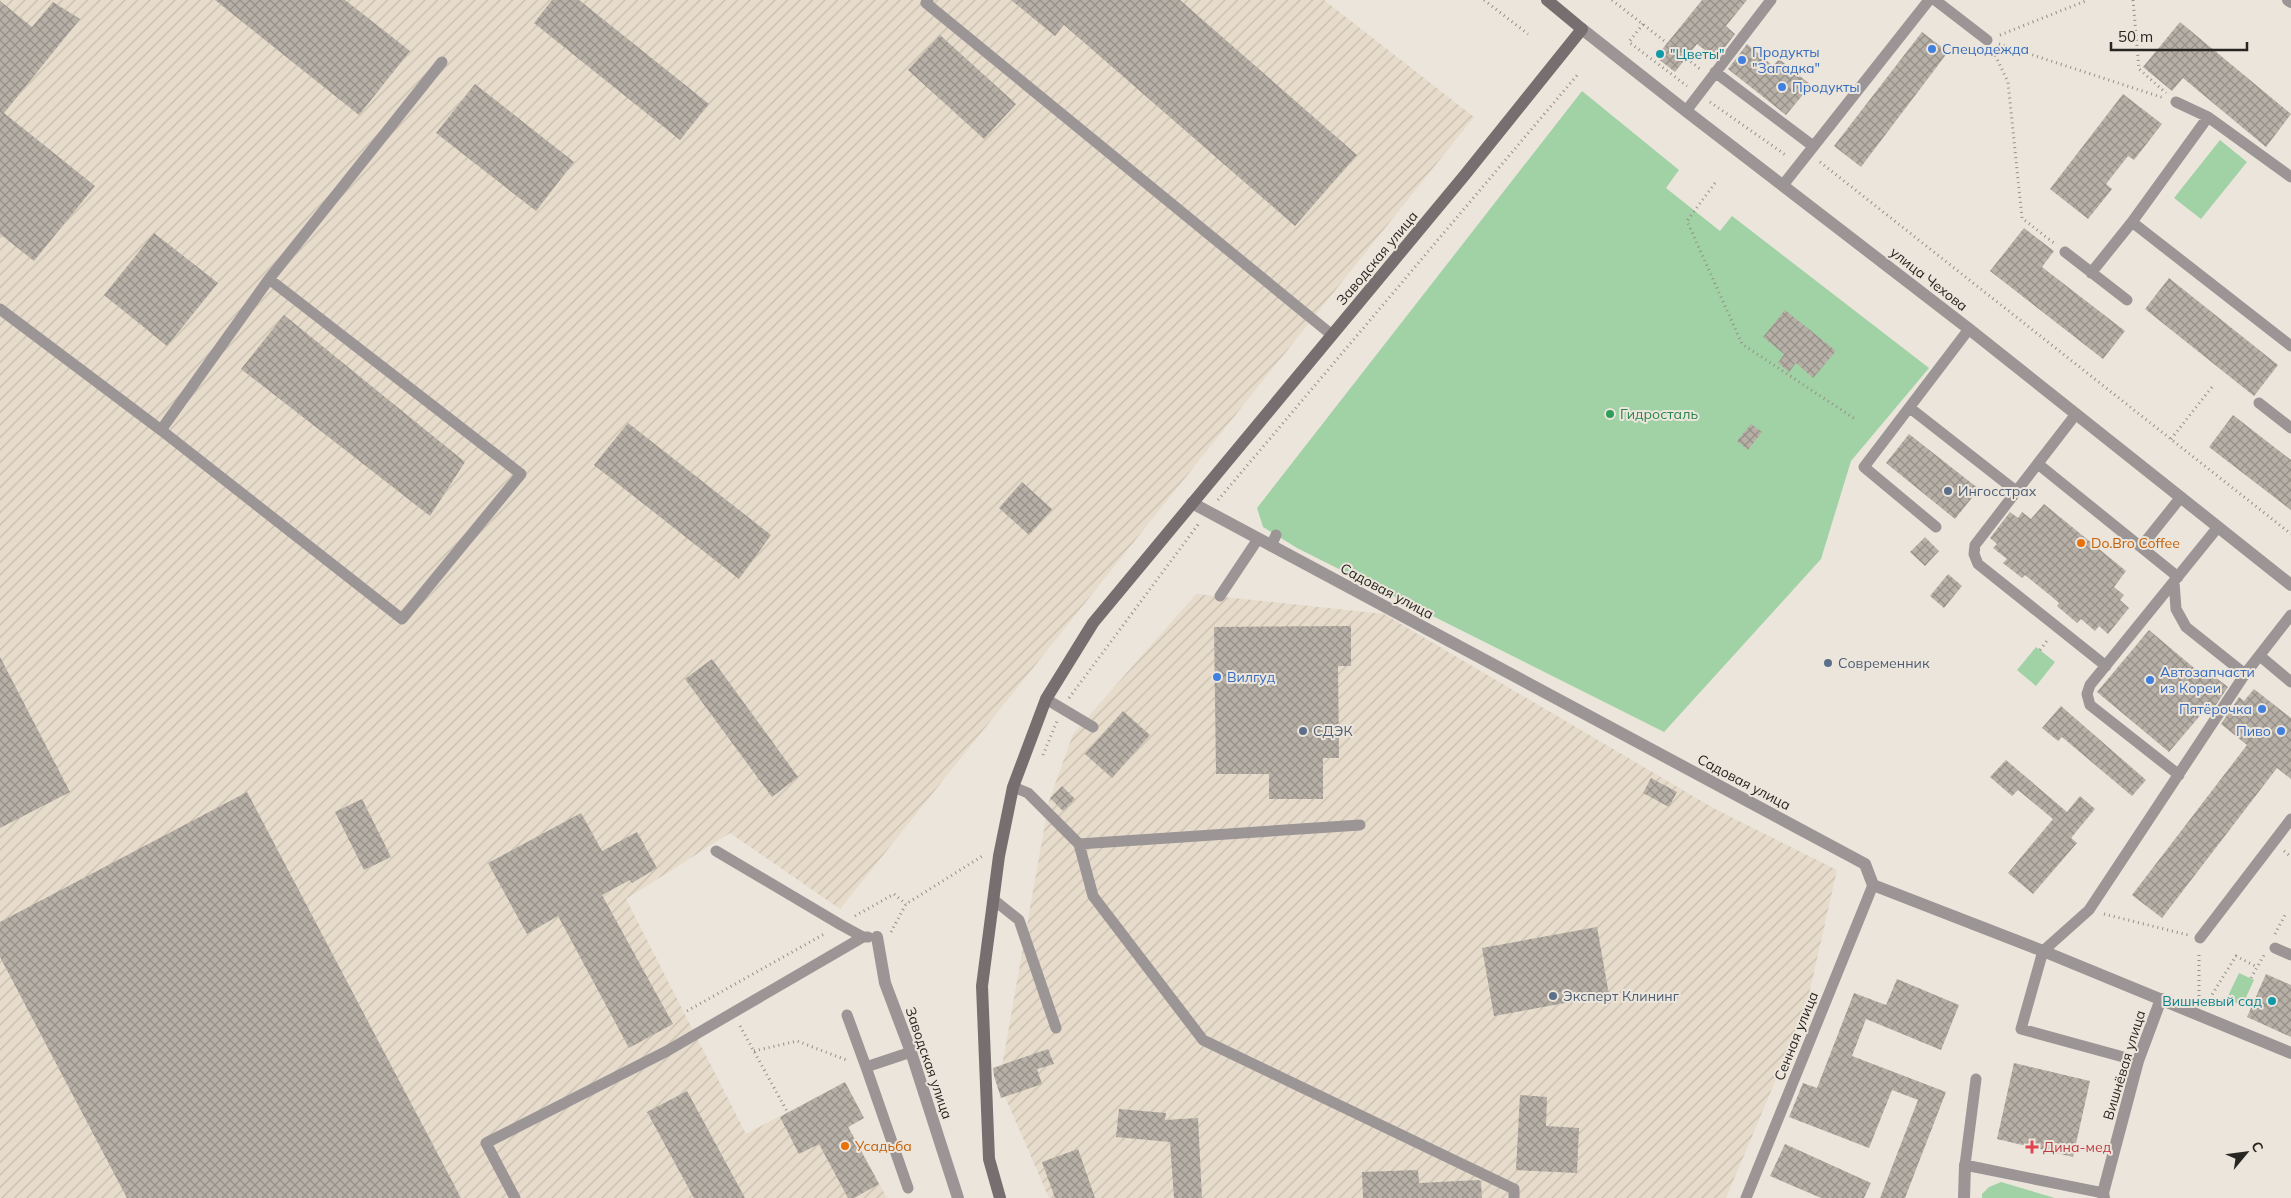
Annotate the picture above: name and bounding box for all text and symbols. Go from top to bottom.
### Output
scale bar [2111,20,2247,52]
text: 50 m [2118,27,2153,46]
place label: Спецодежда [1942,40,2029,58]
place label: Продукты "Загадка" [1752,43,1820,77]
marker: Спецодежда [1926,43,1938,55]
place label: "Цветы" [1670,45,1725,63]
marker: "Цветы" [1654,48,1666,60]
marker: Продукты "Загадка" [1736,54,1748,66]
place label: Продукты [1792,78,1860,96]
marker: Продукты [1776,81,1788,93]
street label: Заводская улица [1332,207,1422,309]
street label: улица Чехова [1887,243,1971,315]
place label: Гидросталь [1620,405,1698,423]
marker: Гидросталь [1604,408,1616,420]
place label: Ингосстрах [1958,482,2037,500]
marker: Ингосстрах [1942,485,1954,497]
place label: Do.Bro Coffee [2091,534,2180,552]
marker: Do.Bro Coffee [2075,537,2087,549]
street label: Садовая улица [1337,559,1437,623]
place label: Современник [1838,654,1930,672]
marker: Современник [1822,657,1834,669]
place label: Автозапчасти из Кореи [2160,663,2255,697]
place label: Вилгуд [1227,668,1276,686]
marker: Вилгуд [1211,671,1223,683]
marker: Автозапчасти из Кореи [2144,674,2156,686]
place label: Пятёрочка [2179,700,2252,718]
marker: Пятёрочка [2256,703,2268,715]
place label: СДЭК [1313,722,1353,740]
place label: Пиво [2236,722,2271,740]
marker: СДЭК [1297,725,1309,737]
marker: Пиво [2275,725,2287,737]
street label: Садовая улица [1694,750,1794,814]
place label: Эксперт Клининг [1563,987,1680,1005]
street label: Сенная улица [1770,989,1822,1083]
marker: Эксперт Клининг [1547,990,1559,1002]
place label: Вишневый сад [2162,992,2262,1010]
marker: Вишневый сад [2266,995,2278,1007]
street label: Заводская улица [901,1005,957,1121]
street label: Вишнёвая улица [2099,1008,2149,1122]
north arrow [2221,1128,2271,1178]
place label: Усадьба [854,1137,912,1155]
place label: Дина-мед [2043,1138,2112,1156]
text: С [2247,1138,2268,1155]
marker: Усадьба [839,1140,851,1152]
marker: Дина-мед [2025,1140,2039,1154]

